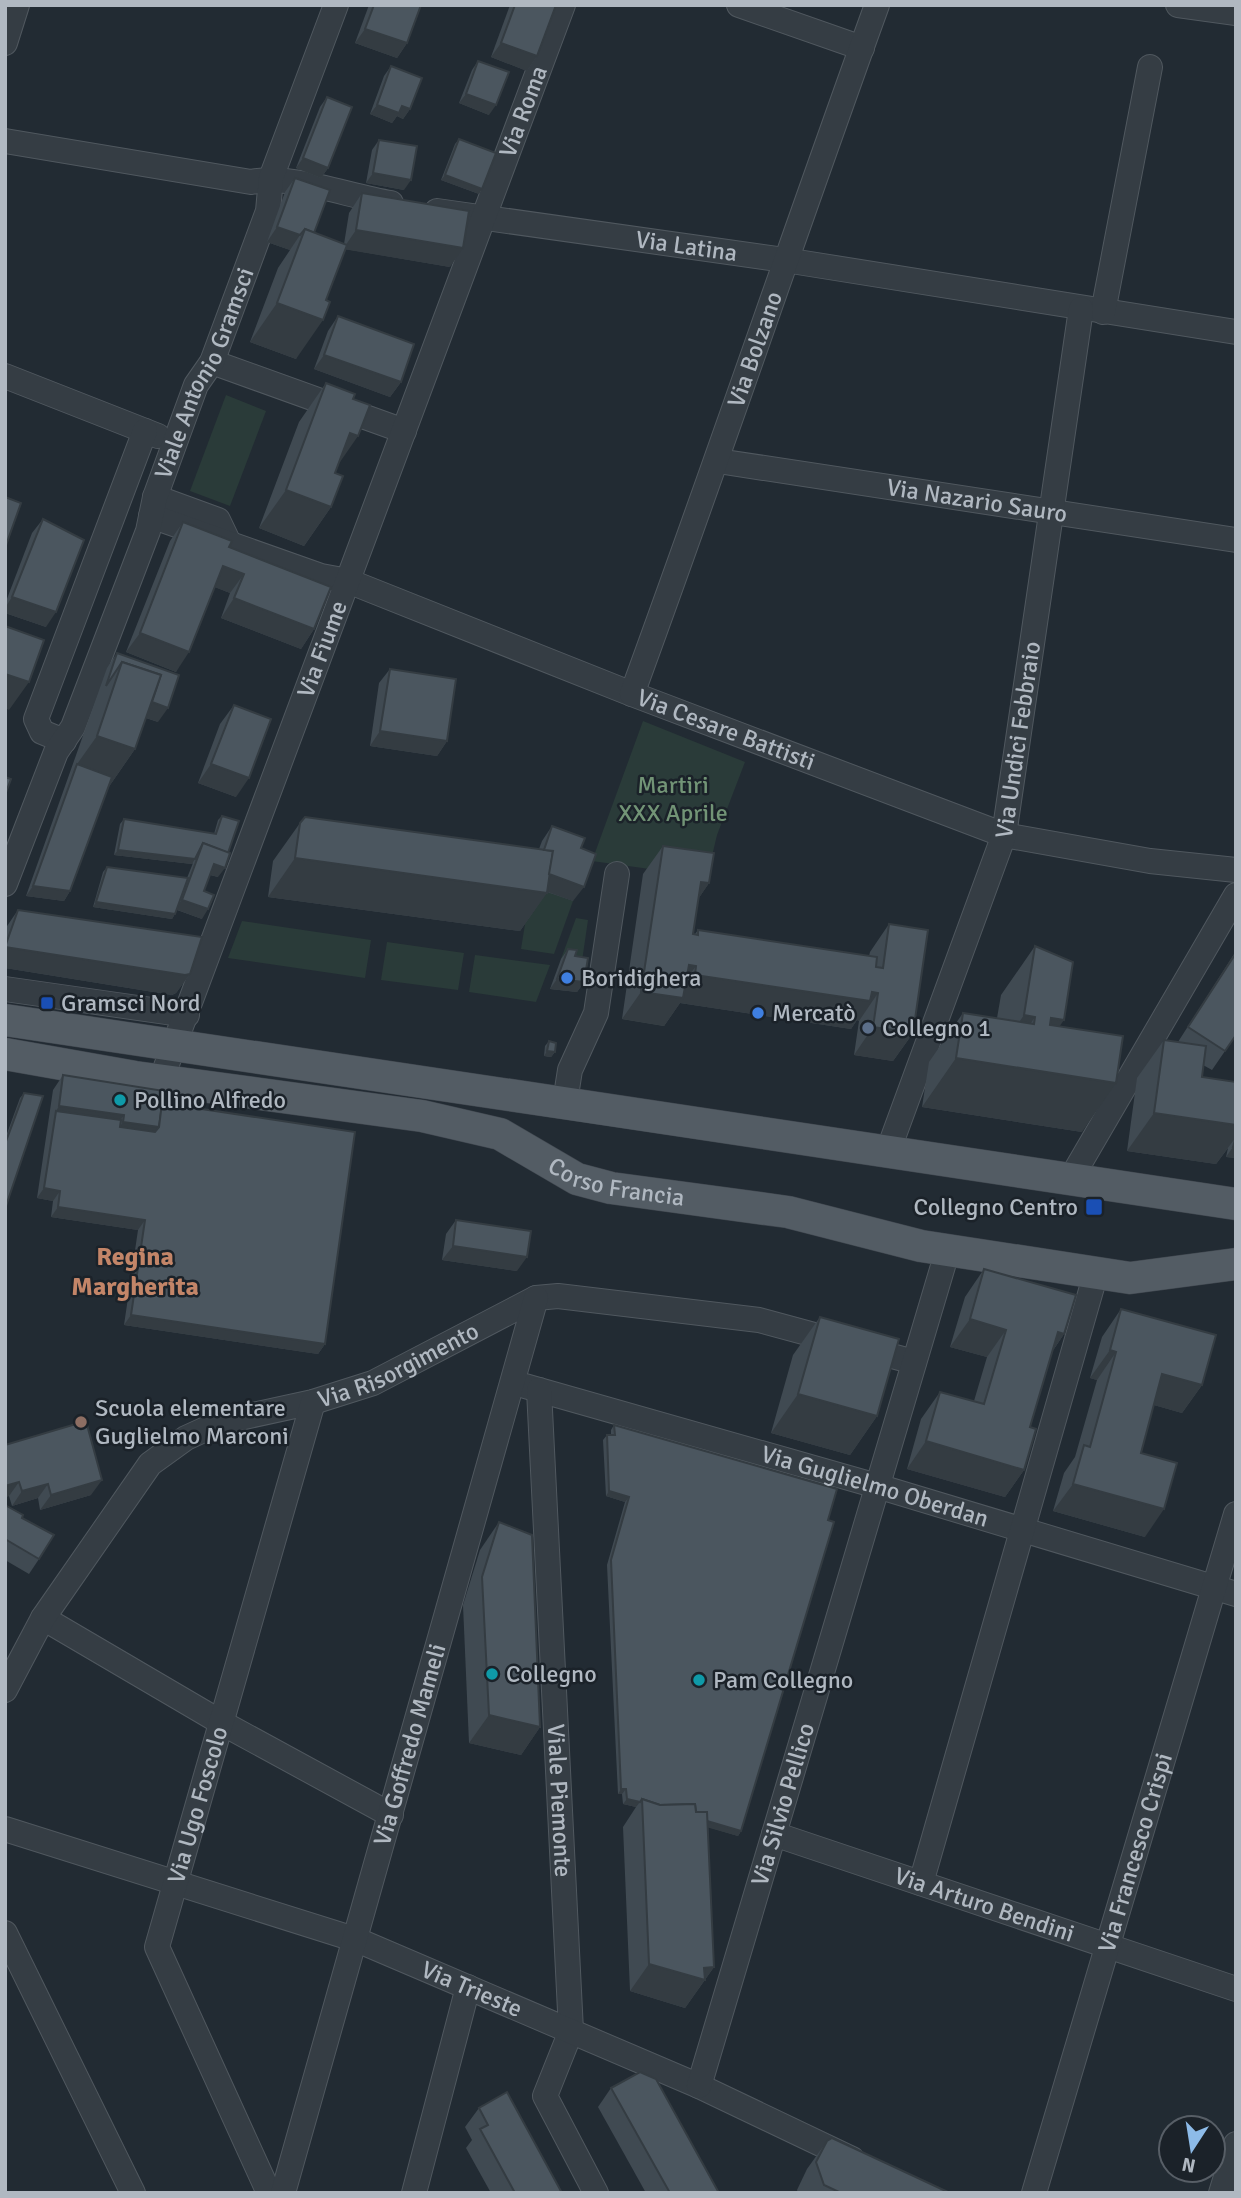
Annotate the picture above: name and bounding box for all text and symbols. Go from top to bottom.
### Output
street label: Via Roma [492,61,554,162]
street label: Via Latina [634,224,739,268]
street label: Viale Antonio Gramsci [148,263,261,483]
street label: Via Bolzano [721,287,789,411]
street label: Via Nazario Sauro [885,472,1069,529]
street label: Via Fiume [290,597,354,702]
street label: Via Undici Febbraio [989,639,1047,840]
street label: Via Cesare Battisti [633,682,819,777]
park label: Martiri XXX Aprile [618,770,728,828]
place label: Boridighera [581,963,701,993]
marker: Boridighera [559,970,575,986]
place label: Gramsci Nord [61,988,200,1018]
marker: Gramsci Nord [39,995,55,1011]
place label: Mercatò [772,998,856,1028]
marker: Mercatò [750,1005,766,1021]
place label: Collegno 1 [882,1013,991,1043]
marker: Collegno 1 [860,1020,876,1036]
place label: Pollino Alfredo [134,1085,286,1115]
marker: Pollino Alfredo [112,1092,128,1108]
street label: Corso Francia [543,1150,686,1213]
place label: Collegno Centro [913,1192,1078,1222]
marker: Collegno Centro [1084,1197,1104,1217]
district label: Regina Margherita [71,1241,199,1303]
street label: Via Risorgimento [314,1315,484,1415]
place label: Scuola elementare Guglielmo Marconi [95,1393,289,1451]
marker: Scuola elementare Guglielmo Marconi [73,1414,89,1430]
street label: Via Guglielmo Oberdan [758,1439,992,1534]
street label: Via Goffredo Mameli [367,1640,453,1849]
place label: Collegno [506,1659,597,1689]
place label: Pam Collegno [713,1665,853,1695]
marker: Collegno [484,1666,500,1682]
marker: Pam Collegno [691,1672,707,1688]
street label: Via Silvio Pellico [744,1719,821,1889]
street label: Via Ugo Foscolo [161,1723,234,1887]
street label: Viale Piemonte [541,1723,578,1878]
street label: Via Francesco Crispi [1091,1750,1179,1956]
street label: Via Arturo Bendini [891,1861,1078,1949]
street label: Via Trieste [417,1954,527,2024]
north arrow [1157,2114,1227,2184]
text: N [1180,2152,1198,2178]

